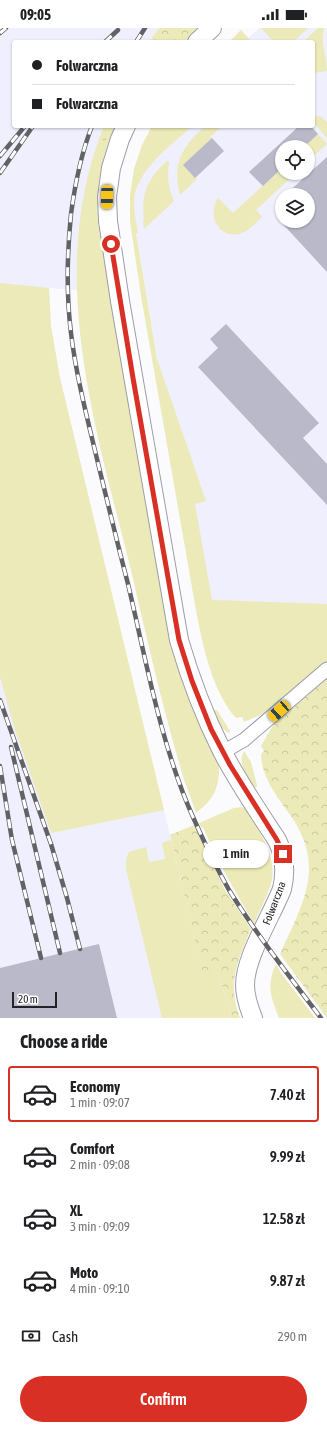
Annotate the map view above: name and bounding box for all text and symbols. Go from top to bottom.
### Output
text: 09:05 [20,6,51,23]
text: Folwarczna [56,57,118,74]
text: Folwarczna [56,95,118,112]
map controls [275,140,315,228]
button: locate [275,140,315,180]
car [101,185,113,209]
button: layers [275,188,315,228]
route start [102,235,120,253]
car [266,699,292,723]
callout: 1 min [203,840,269,868]
route end [274,845,292,863]
text: 1 min [223,846,249,861]
street label: Folwarczna [260,880,288,926]
scale bar [12,990,57,1009]
text: 20 m [18,993,38,1005]
text: Choose a ride [20,1031,108,1052]
icon: car [22,1076,58,1112]
text: Economy [70,1078,120,1095]
text: 7.40 zł [270,1086,305,1103]
text: 1 min · 09:07 [70,1095,130,1110]
icon: car [22,1138,58,1174]
text: Comfort [70,1140,114,1157]
text: 9.99 zł [270,1148,305,1165]
text: 2 min · 09:08 [70,1157,130,1172]
icon: car [22,1200,58,1236]
text: XL [70,1202,83,1219]
text: 12.58 zł [263,1210,305,1227]
text: 3 min · 09:09 [70,1219,130,1234]
icon: car [22,1262,58,1298]
text: Moto [70,1264,98,1281]
text: 9.87 zł [270,1272,305,1289]
text: 4 min · 09:10 [70,1281,130,1296]
icon: cash [20,1325,42,1347]
text: Cash [52,1328,78,1345]
text: 290 m [278,1329,307,1344]
button: Confirm [20,1376,307,1422]

